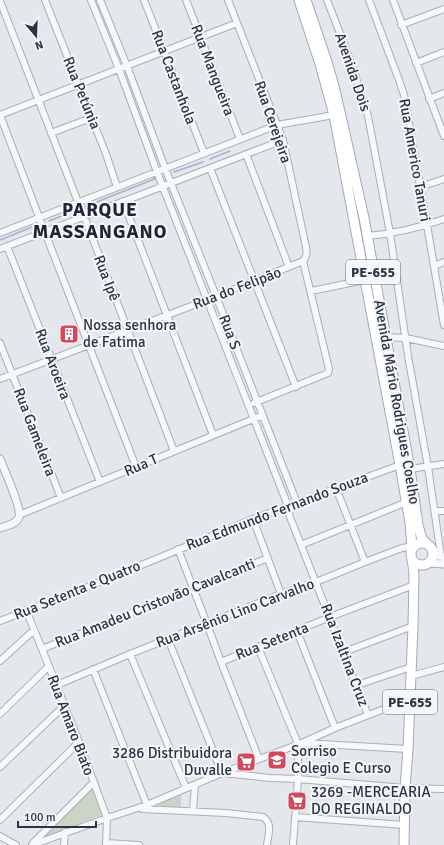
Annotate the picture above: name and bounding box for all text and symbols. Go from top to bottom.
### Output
north arrow [16,16,56,56]
street label: Rua Mangueira [187,22,239,118]
street label: Rua Castanhola [148,27,200,127]
street label: Avenida Dois [331,30,375,114]
text: N [33,38,45,52]
street label: Rua Petúnia [59,54,105,132]
street label: Rua Cerejeira [251,79,295,165]
street label: Rua Americo Tanuri [395,97,435,223]
district label: PARQUE MASSANGANO [33,198,167,244]
street label: Rua Ipê [90,253,124,303]
road number: PE-655 [346,260,400,284]
street label: Rua do Felipão [190,263,284,313]
street label: Avenida Mário Rodrigues Coelho [370,298,424,506]
street label: Rua S [215,312,245,352]
place label: Nossa senhora de Fatima [83,316,176,351]
building icon: Nossa senhora de Fatima [58,323,80,345]
street label: Rua Aroeira [31,326,75,402]
street label: Rua Gameleira [10,385,60,479]
street label: Rua T [121,450,161,480]
street label: Rua Edmundo Fernando Souza [183,468,371,554]
street label: Rua Amadeu Cristovão Cavalcanti [52,554,258,652]
street label: Rua Setenta e Quatro [11,556,143,624]
street label: Rua Arsênio Lino Carvalho [153,574,317,652]
street label: Rua Izaltina Cruz [317,601,373,709]
street label: Rua Setenta [233,618,311,664]
street label: Rua Amaro Biato [44,672,99,778]
road number: PE-655 [383,690,437,714]
place label: Sorriso Colegio E Curso [291,742,392,777]
place label: 3286 Distribuidora Duvalle [112,744,232,779]
school or university icon: Sorriso Colegio E Curso [266,749,288,771]
supermarket icon: 3286 Distribuidora Duvalle [235,751,257,773]
place label: 3269 -MERCEARIA DO REGINALDO [311,783,431,818]
supermarket icon: 3269 -MERCEARIA DO REGINALDO [286,790,308,812]
scale bar [18,803,96,829]
text: 100 m [24,810,56,825]

